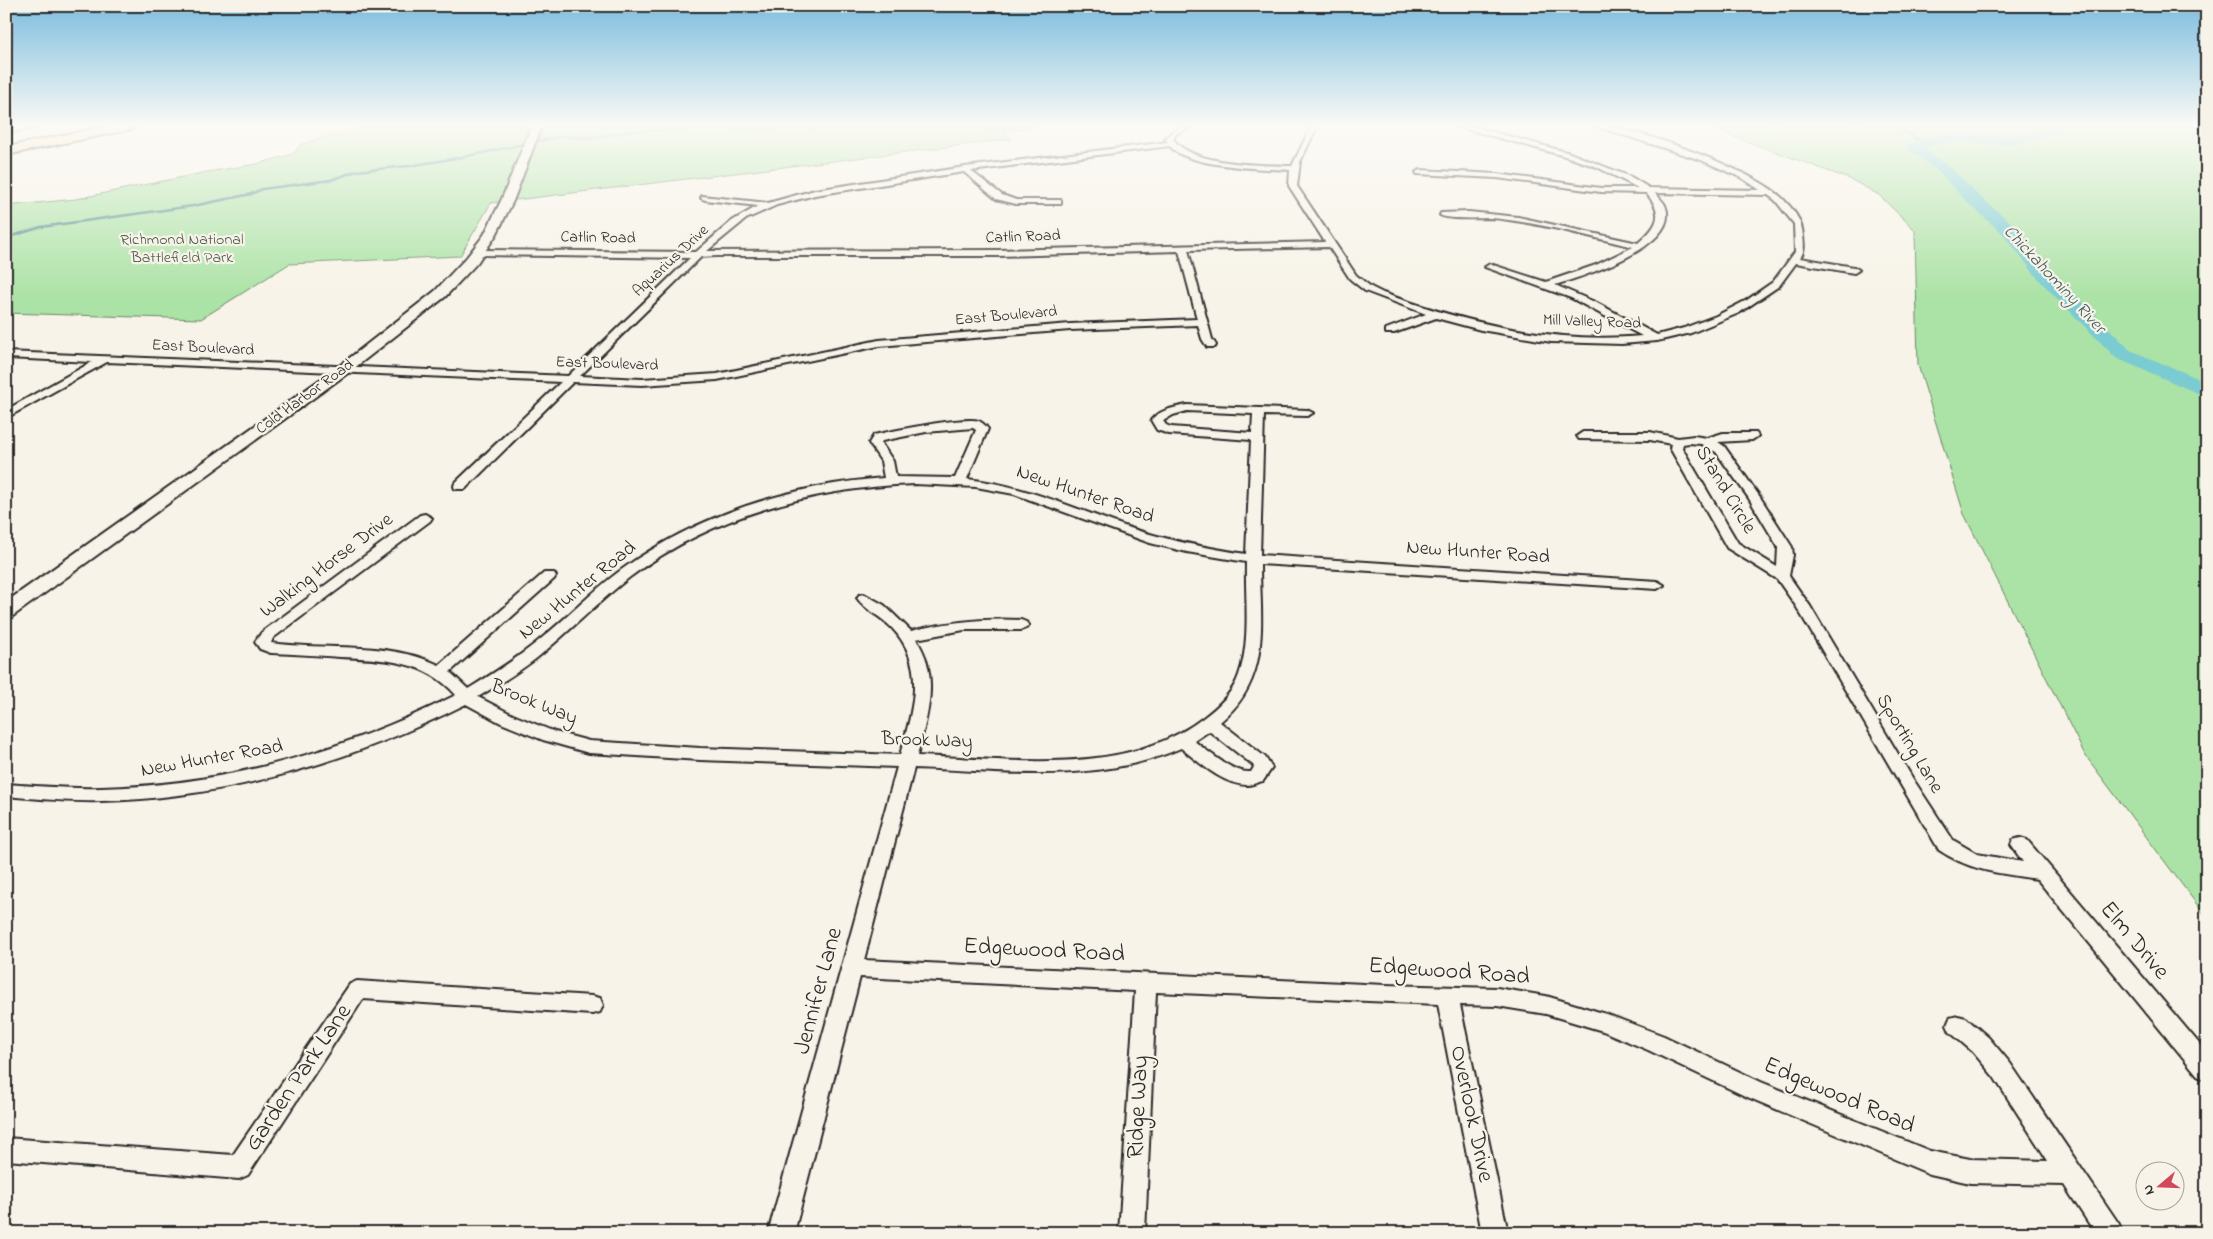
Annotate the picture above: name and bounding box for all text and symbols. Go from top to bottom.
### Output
street label: Aquarius Drive [627,219,715,303]
water label: Chickahominy River [1997,220,2113,342]
street label: Catlin Road [985,224,1061,250]
street label: Catlin Road [560,225,636,251]
park label: Richmond National Battlefield Park [120,228,244,270]
street label: East Boulevard [954,300,1058,332]
street label: Mill Valley Road [1542,308,1642,336]
street label: East Boulevard [151,333,255,363]
street label: East Boulevard [555,350,659,378]
street label: Cold Harbor Road [251,353,359,441]
street label: Stand Circle [1687,440,1763,540]
street label: New Hunter Road [1012,458,1158,532]
street label: Walking Horse Drive [254,506,400,627]
street label: New Hunter Road [513,534,643,648]
street label: New Hunter Road [1405,534,1551,572]
street label: Brook Way [485,672,582,733]
street label: Sporting Lane [1867,689,1950,800]
street label: Brook Way [880,725,973,757]
street label: New Hunter Road [139,732,285,786]
street label: Elm Drive [2091,894,2178,988]
street label: Jennifer Lane [785,923,853,1058]
street label: Edgewood Road [962,929,1126,973]
street label: Edgewood Road [1367,949,1531,995]
street label: Garden Park Lane [237,997,362,1159]
street label: Overlook Drive [1439,1042,1503,1186]
street label: Edgewood Road [1758,1048,1921,1144]
street label: Ridge Way [1119,1054,1160,1160]
north arrow [2136,1162,2186,1212]
text: N [2138,1182,2161,1198]

